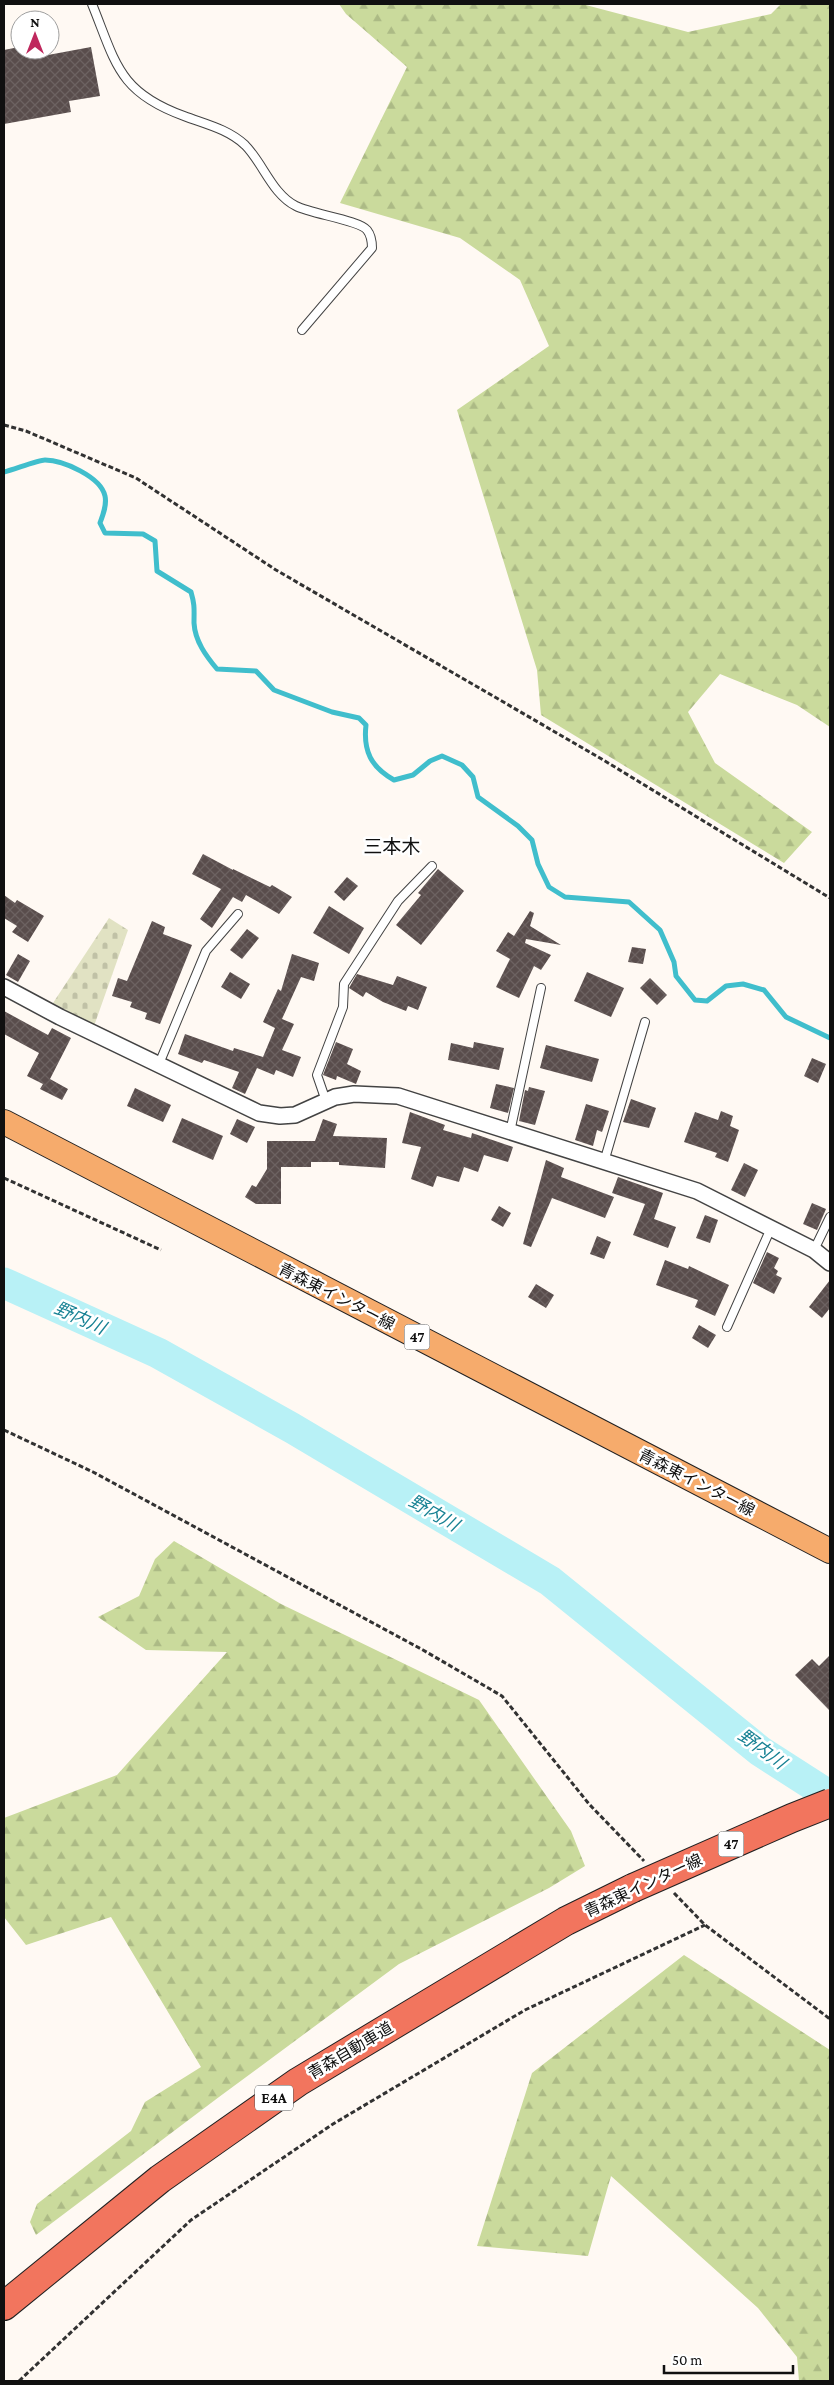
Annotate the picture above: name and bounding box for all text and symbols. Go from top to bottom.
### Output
north arrow [10,10,60,60]
text: N [30,14,40,30]
district label: 三本木 [363,836,421,857]
street label: 青森東インター線 [276,1260,398,1333]
water label: 野内川 [51,1298,111,1339]
road number: 47 [404,1324,430,1350]
street label: 青森東インター線 [636,1446,758,1519]
water label: 野内川 [406,1491,464,1536]
water label: 野内川 [734,1725,791,1774]
road number: 47 [718,1832,744,1856]
street label: 青森東インター線 [582,1851,705,1920]
street label: 青森自動車道 [305,2018,396,2082]
road number: E4A [255,2086,293,2110]
scale bar [664,2342,793,2374]
text: 50 m [672,2352,702,2368]

